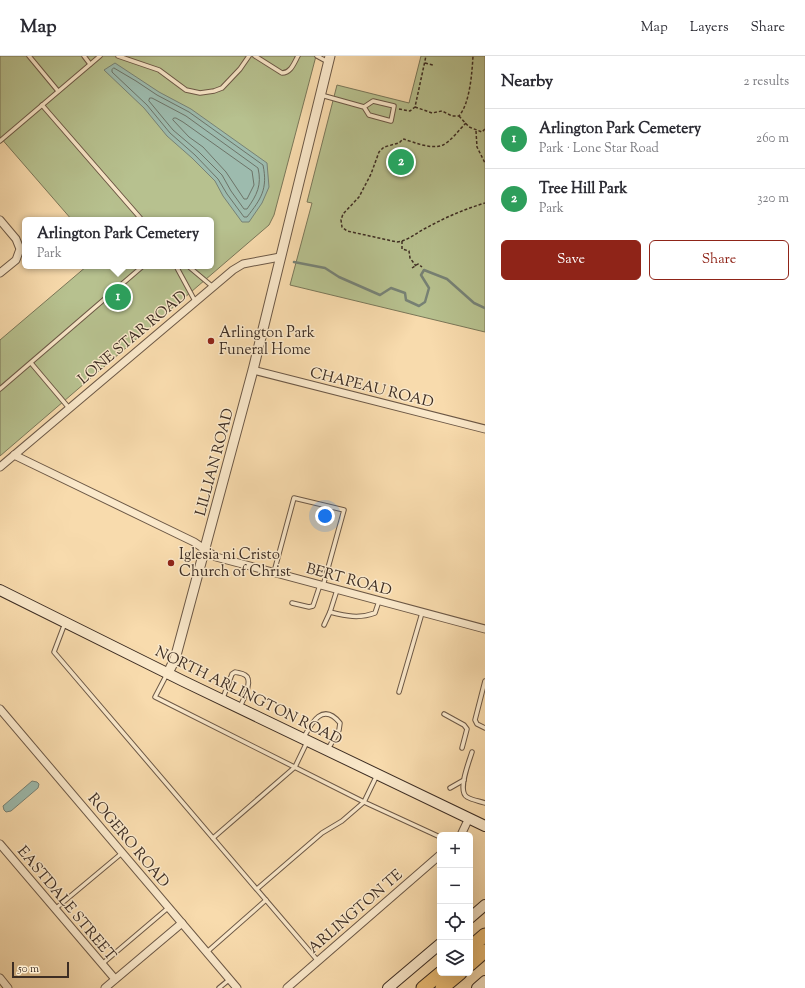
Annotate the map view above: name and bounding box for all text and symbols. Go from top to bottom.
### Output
text: Map [20,14,57,41]
text: Map [641,18,668,38]
text: Layers [690,18,728,38]
text: Share [750,18,785,38]
text: Nearby [501,70,553,94]
text: 2 results [744,73,789,91]
text: Arlington Park Cemetery [539,119,701,140]
text: 1 [512,130,516,148]
text: 260 m [756,130,789,148]
text: Park · Lone Star Road [539,140,659,158]
pin: 2 [388,147,414,177]
text: Tree Hill Park [539,179,627,200]
text: 2 [511,190,517,208]
text: 320 m [757,190,789,208]
text: Park [539,200,564,218]
popup [22,217,214,269]
text: Arlington Park Cemetery [37,224,199,245]
button: Save [501,240,641,280]
button: Share [649,240,789,280]
text: Park [37,245,62,263]
pin: 1 [105,282,131,312]
street label: LONE STAR ROAD [74,286,192,390]
place label: Arlington Park Funeral Home [219,323,315,361]
marker: Arlington Park Funeral Home [206,336,216,346]
street label: CHAPEAU ROAD [308,363,436,414]
street label: LILLIAN ROAD [191,406,240,519]
your location [315,506,335,526]
place label: Iglesia ni Cristo Church of Christ [179,545,291,583]
marker: Iglesia ni Cristo Church of Christ [166,558,176,568]
street label: BERT ROAD [303,559,394,602]
street label: NORTH ARLINGTON ROAD [151,642,345,751]
street label: ROGERO ROAD [82,789,174,893]
map controls [437,832,473,976]
button: + [437,832,473,868]
street label: EASTDALE STREET [12,842,120,966]
street label: ARLINGTON TE [304,865,408,959]
button: − [437,868,473,904]
button: locate [437,904,473,940]
button: layers [437,940,473,976]
scale bar [12,960,69,979]
text: 50 m [18,961,39,977]

